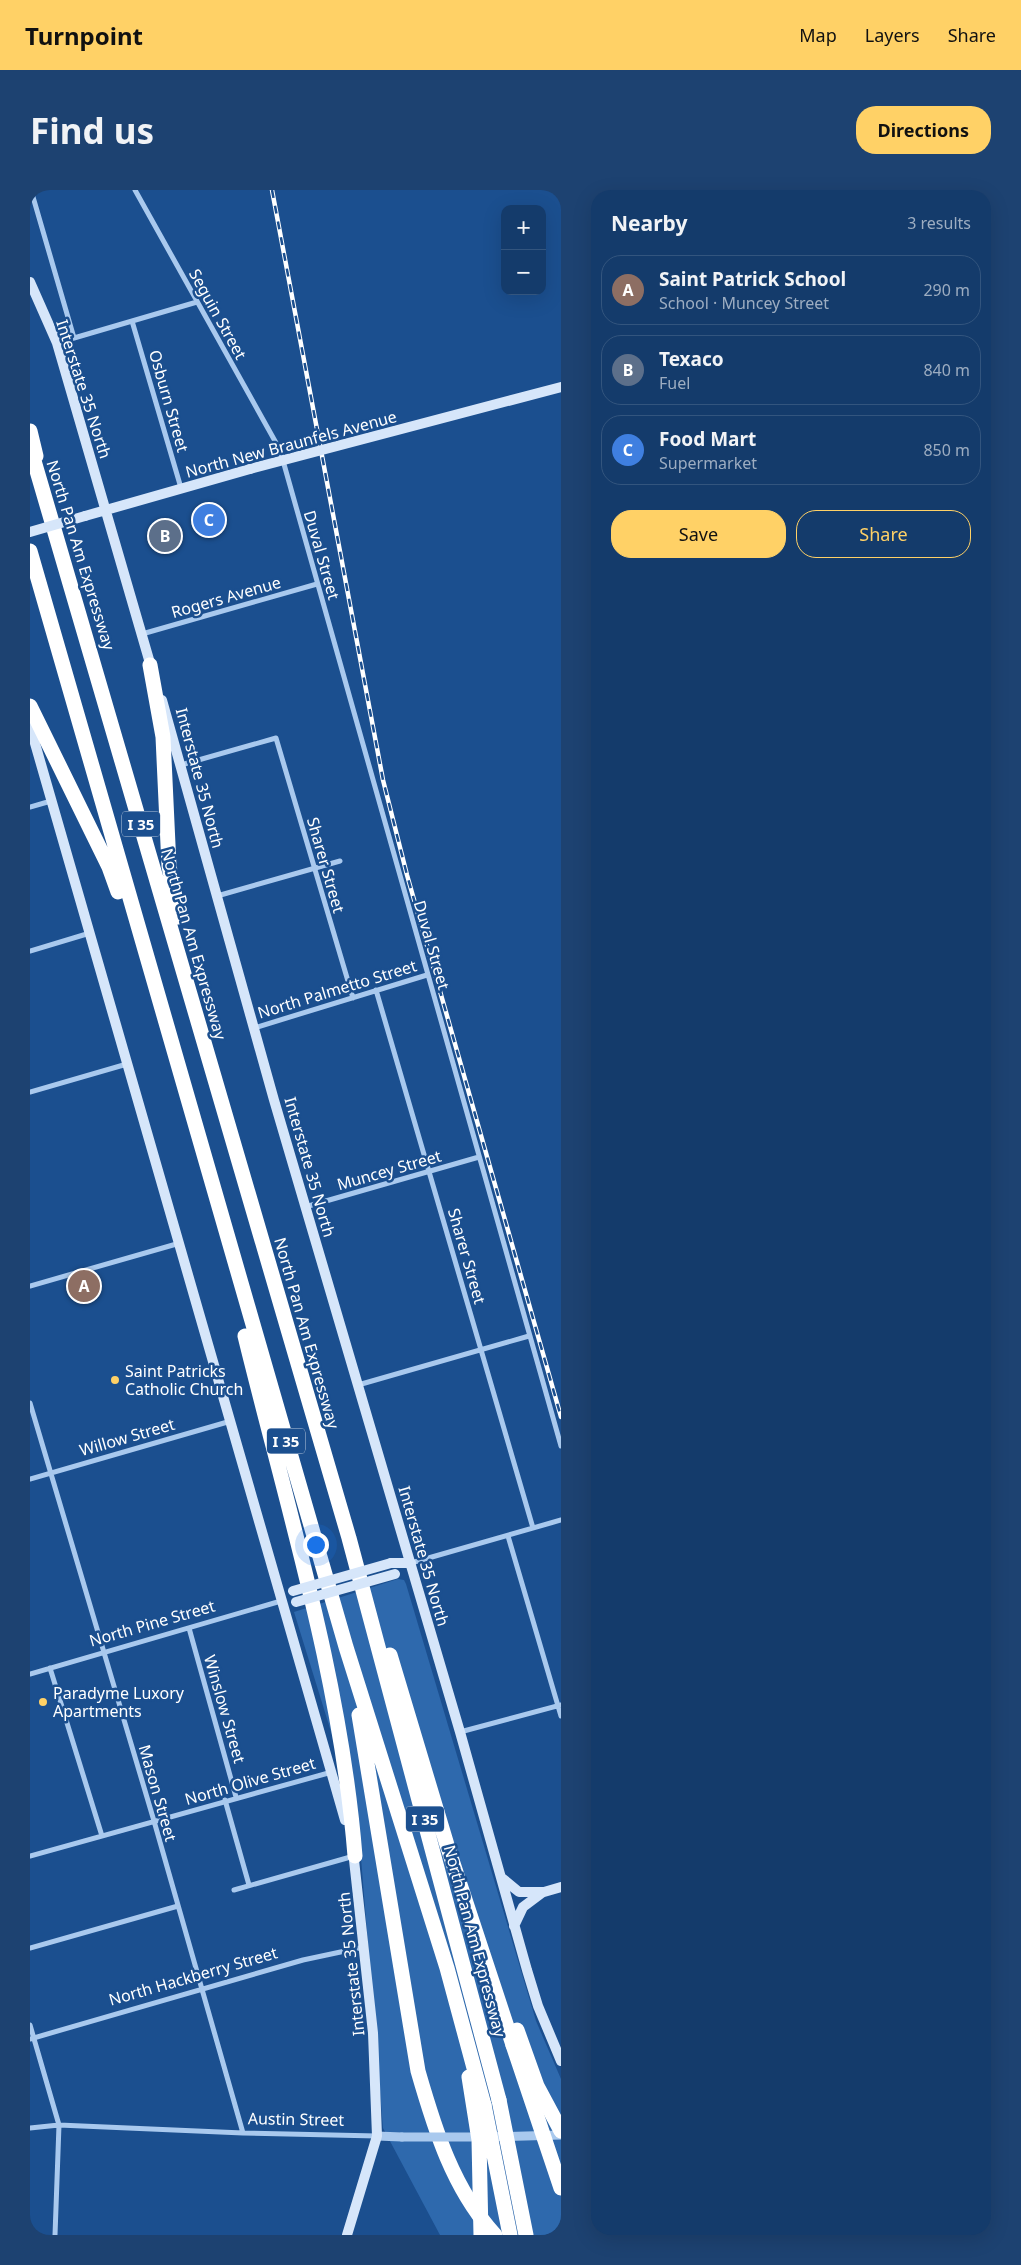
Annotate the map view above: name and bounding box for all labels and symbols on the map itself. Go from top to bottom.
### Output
street label: Seguin Street [184,265,252,363]
street label: Interstate 35 North [51,317,117,461]
street label: Osburn Street [144,347,194,455]
street label: North New Braunfels Avenue [183,405,399,483]
street label: North Pan Am Expressway [42,457,121,654]
pin: C [193,501,225,539]
street label: Duval Street [299,508,345,602]
pin: B [149,517,181,555]
street label: Rogers Avenue [169,571,283,623]
street label: Interstate 35 North [171,705,229,851]
road number: I 35 [122,812,160,836]
street label: Sharer Street [302,815,350,916]
street label: North Pan Am Expressway [156,846,232,1043]
street label: Duval Street [409,898,455,992]
street label: North Palmetto Street [255,954,419,1024]
street label: Interstate 35 North [279,1094,341,1240]
street label: Muncey Street [334,1145,444,1195]
street label: Sharer Street [443,1206,491,1307]
street label: North Pan Am Expressway [269,1235,345,1432]
pin: A [68,1267,100,1305]
place label: Saint Patricks Catholic Church [125,1360,243,1400]
marker: Saint Patricks Catholic Church [109,1374,121,1386]
street label: Willow Street [77,1413,177,1461]
road number: I 35 [267,1428,305,1454]
street label: Interstate 35 North [393,1483,455,1629]
your location [303,1532,329,1558]
street label: North Pine Street [87,1594,218,1651]
street label: Winslow Street [199,1652,251,1766]
place label: Paradyme Luxory Apartments [53,1682,185,1722]
marker: Paradyme Luxory Apartments [37,1696,49,1708]
street label: Mason Street [134,1742,182,1844]
street label: North Olive Street [182,1752,318,1810]
road number: I 35 [406,1806,444,1832]
street label: North Pan Am Expressway [439,1843,511,2040]
street label: Interstate 35 North [332,1891,370,2037]
street label: North Hackberry Street [106,1941,280,2011]
street label: Austin Street [248,2107,345,2131]

